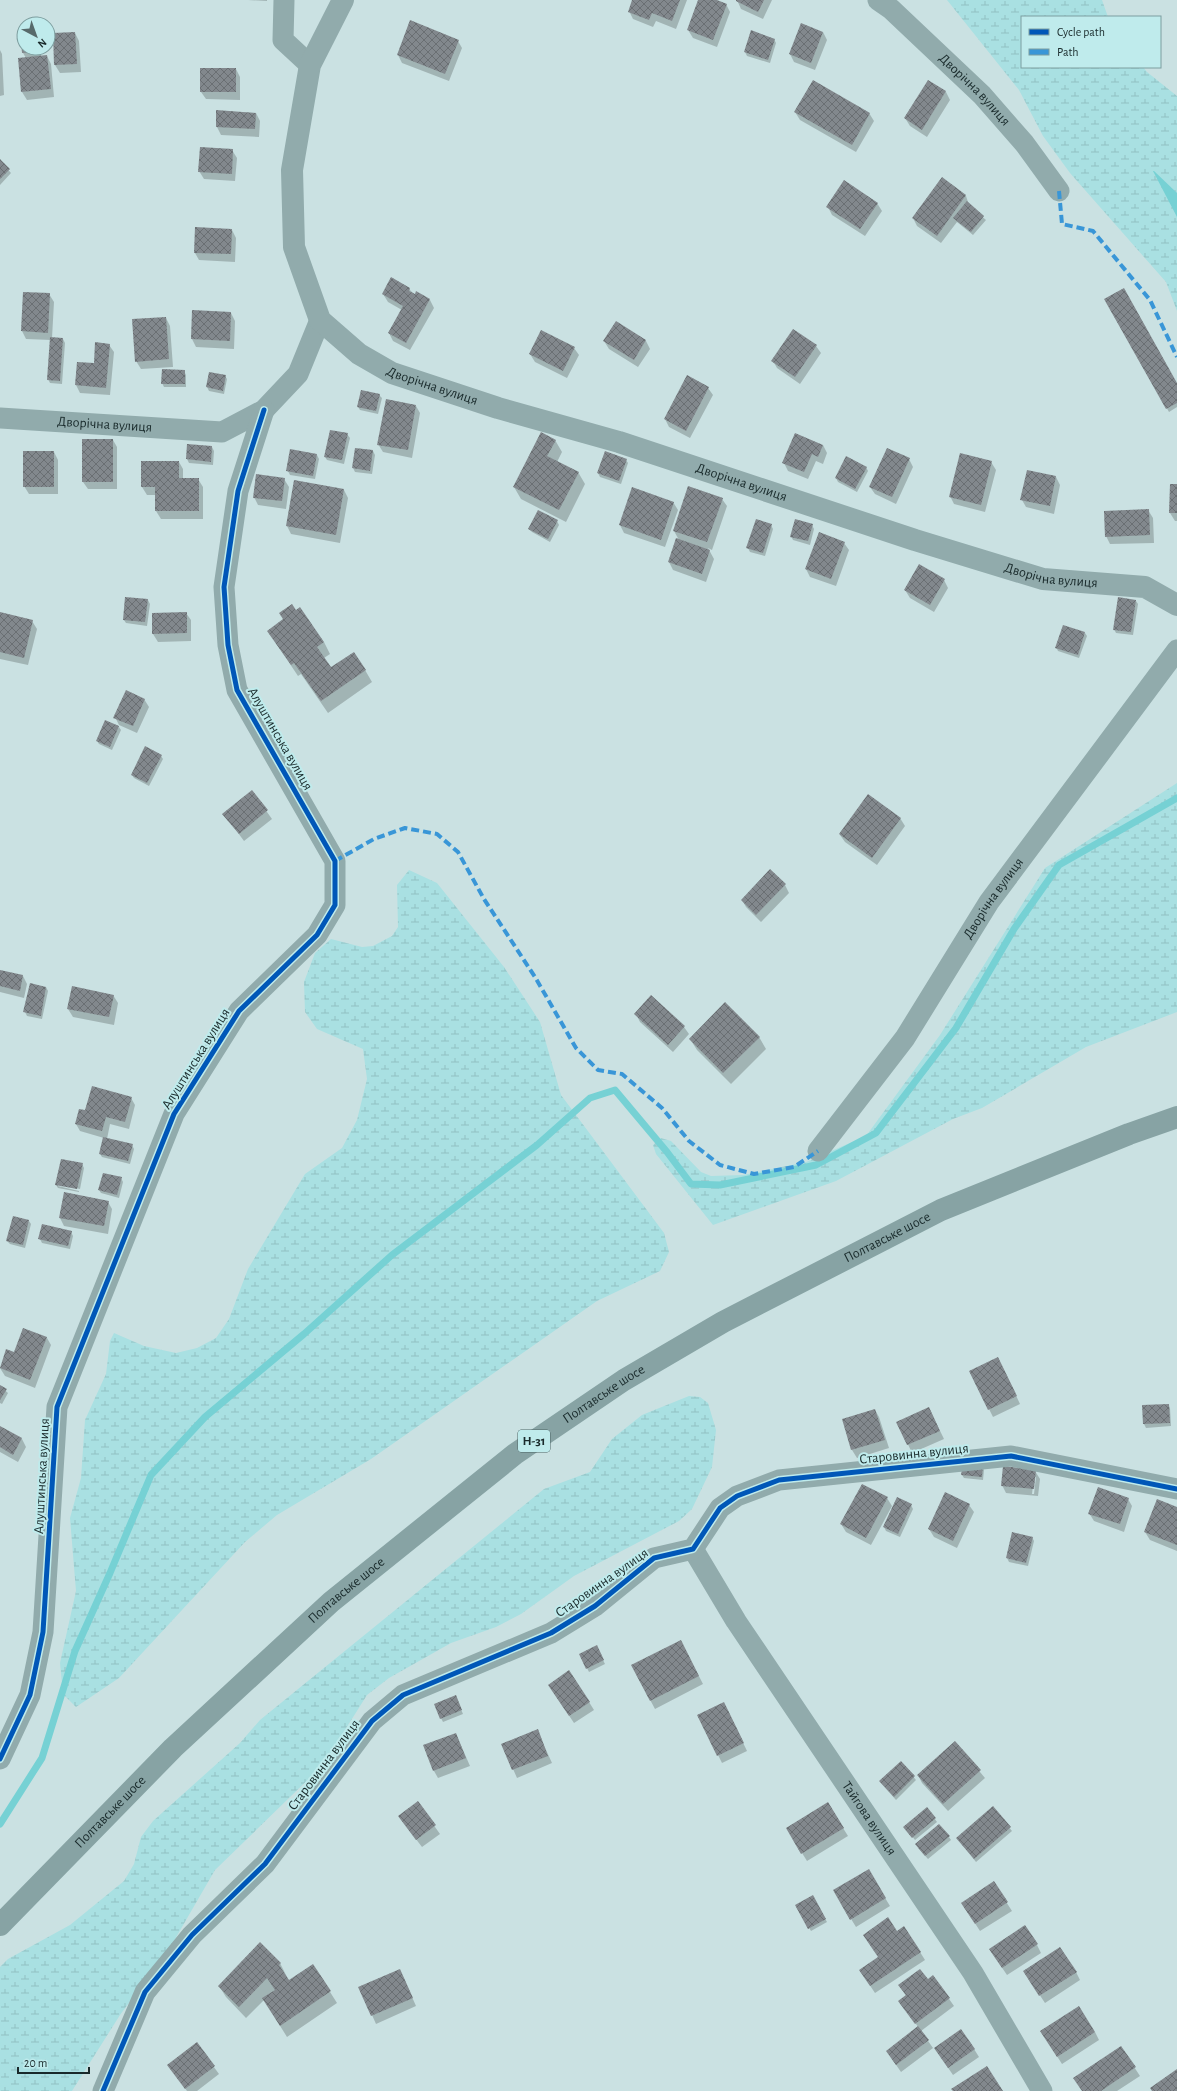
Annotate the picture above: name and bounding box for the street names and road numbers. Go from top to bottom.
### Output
street label: Дворічна вулиця [936,51,1013,129]
street label: Дворічна вулиця [384,364,479,408]
street label: Дворічна вулиця [57,415,153,435]
street label: Дворічна вулиця [694,461,789,504]
street label: Дворічна вулиця [1003,561,1098,590]
street label: Алуштинська вулиця [245,685,315,793]
street label: Дворічна вулиця [961,855,1026,941]
street label: Алуштинська вулиця [159,1006,233,1112]
street label: Полтавське шосе [842,1210,933,1266]
street label: Полтавське шосе [560,1362,647,1426]
street label: Алуштинська вулиця [32,1418,52,1534]
road number: Н-31 [518,1430,550,1452]
street label: Старовинна вулиця [859,1441,969,1467]
street label: Старовинна вулиця [553,1546,651,1620]
street label: Полтавське шосе [306,1555,388,1626]
street label: Старовинна вулиця [285,1717,363,1813]
street label: Полтавське шосе [72,1773,149,1851]
street label: Тайгова вулиця [839,1779,899,1858]

